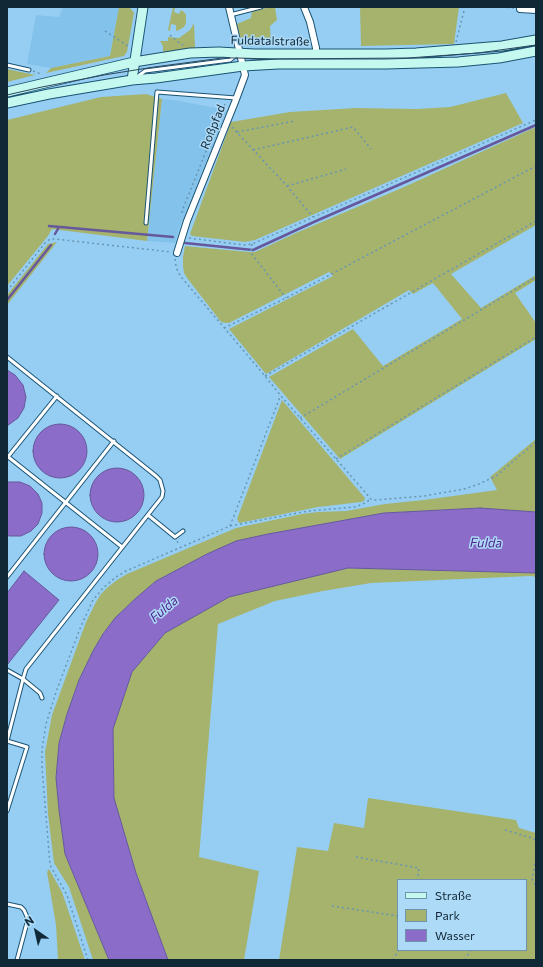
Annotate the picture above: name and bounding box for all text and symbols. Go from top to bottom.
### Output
street label: Fuldatalstraße [230,33,310,49]
street label: Roßpfad [198,103,228,151]
water label: Fulda [470,535,502,551]
water label: Fulda [147,593,181,625]
legend [397,879,527,951]
text: Straße [435,888,471,902]
text: Park [435,908,460,922]
north arrow [16,911,56,951]
text: N [22,913,36,928]
text: Wasser [435,928,475,942]

